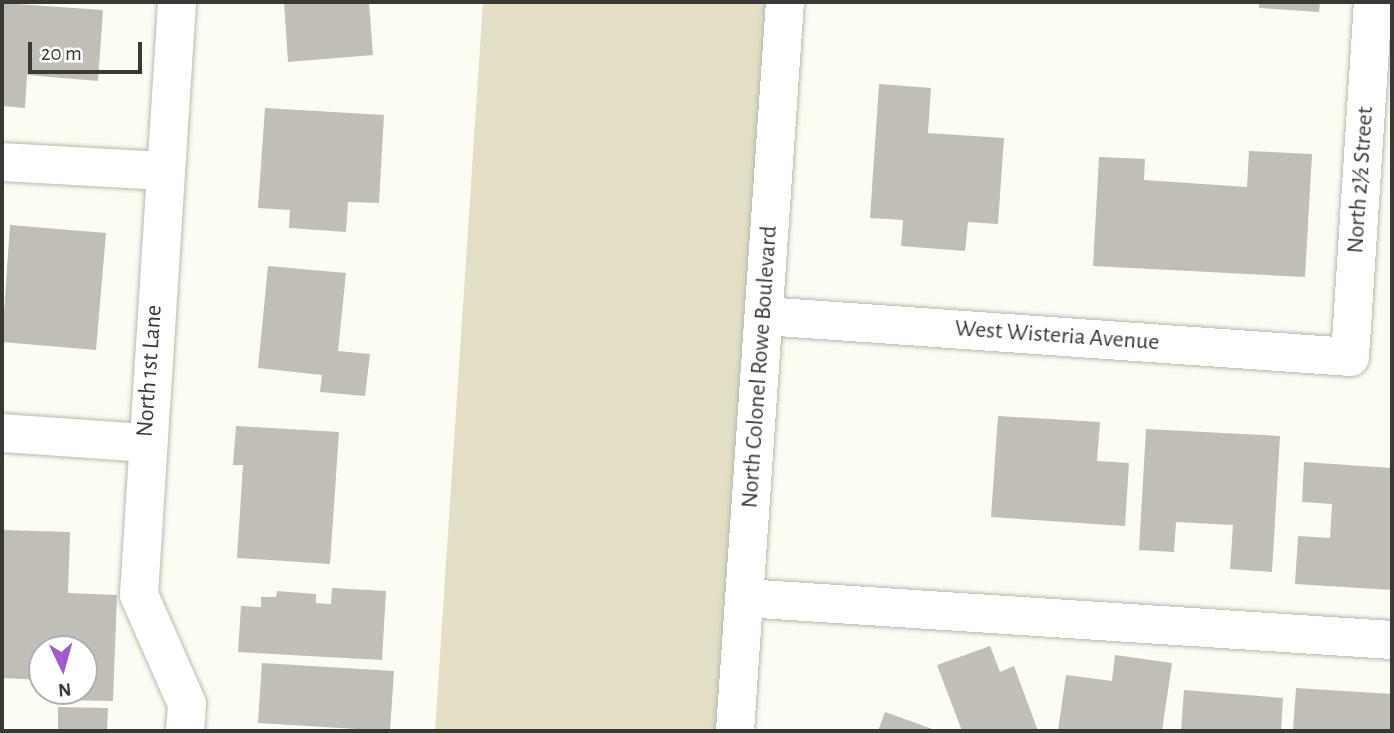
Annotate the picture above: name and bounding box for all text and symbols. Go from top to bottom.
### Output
scale bar [32,28,145,72]
text: 20 m [41,43,82,64]
street label: North 2½ Street [1342,106,1380,254]
street label: North Colonel Rowe Boulevard [736,225,784,509]
street label: North 1st Lane [131,304,169,438]
street label: West Wisteria Avenue [954,314,1160,358]
north arrow [28,635,98,705]
text: N [57,679,72,699]

